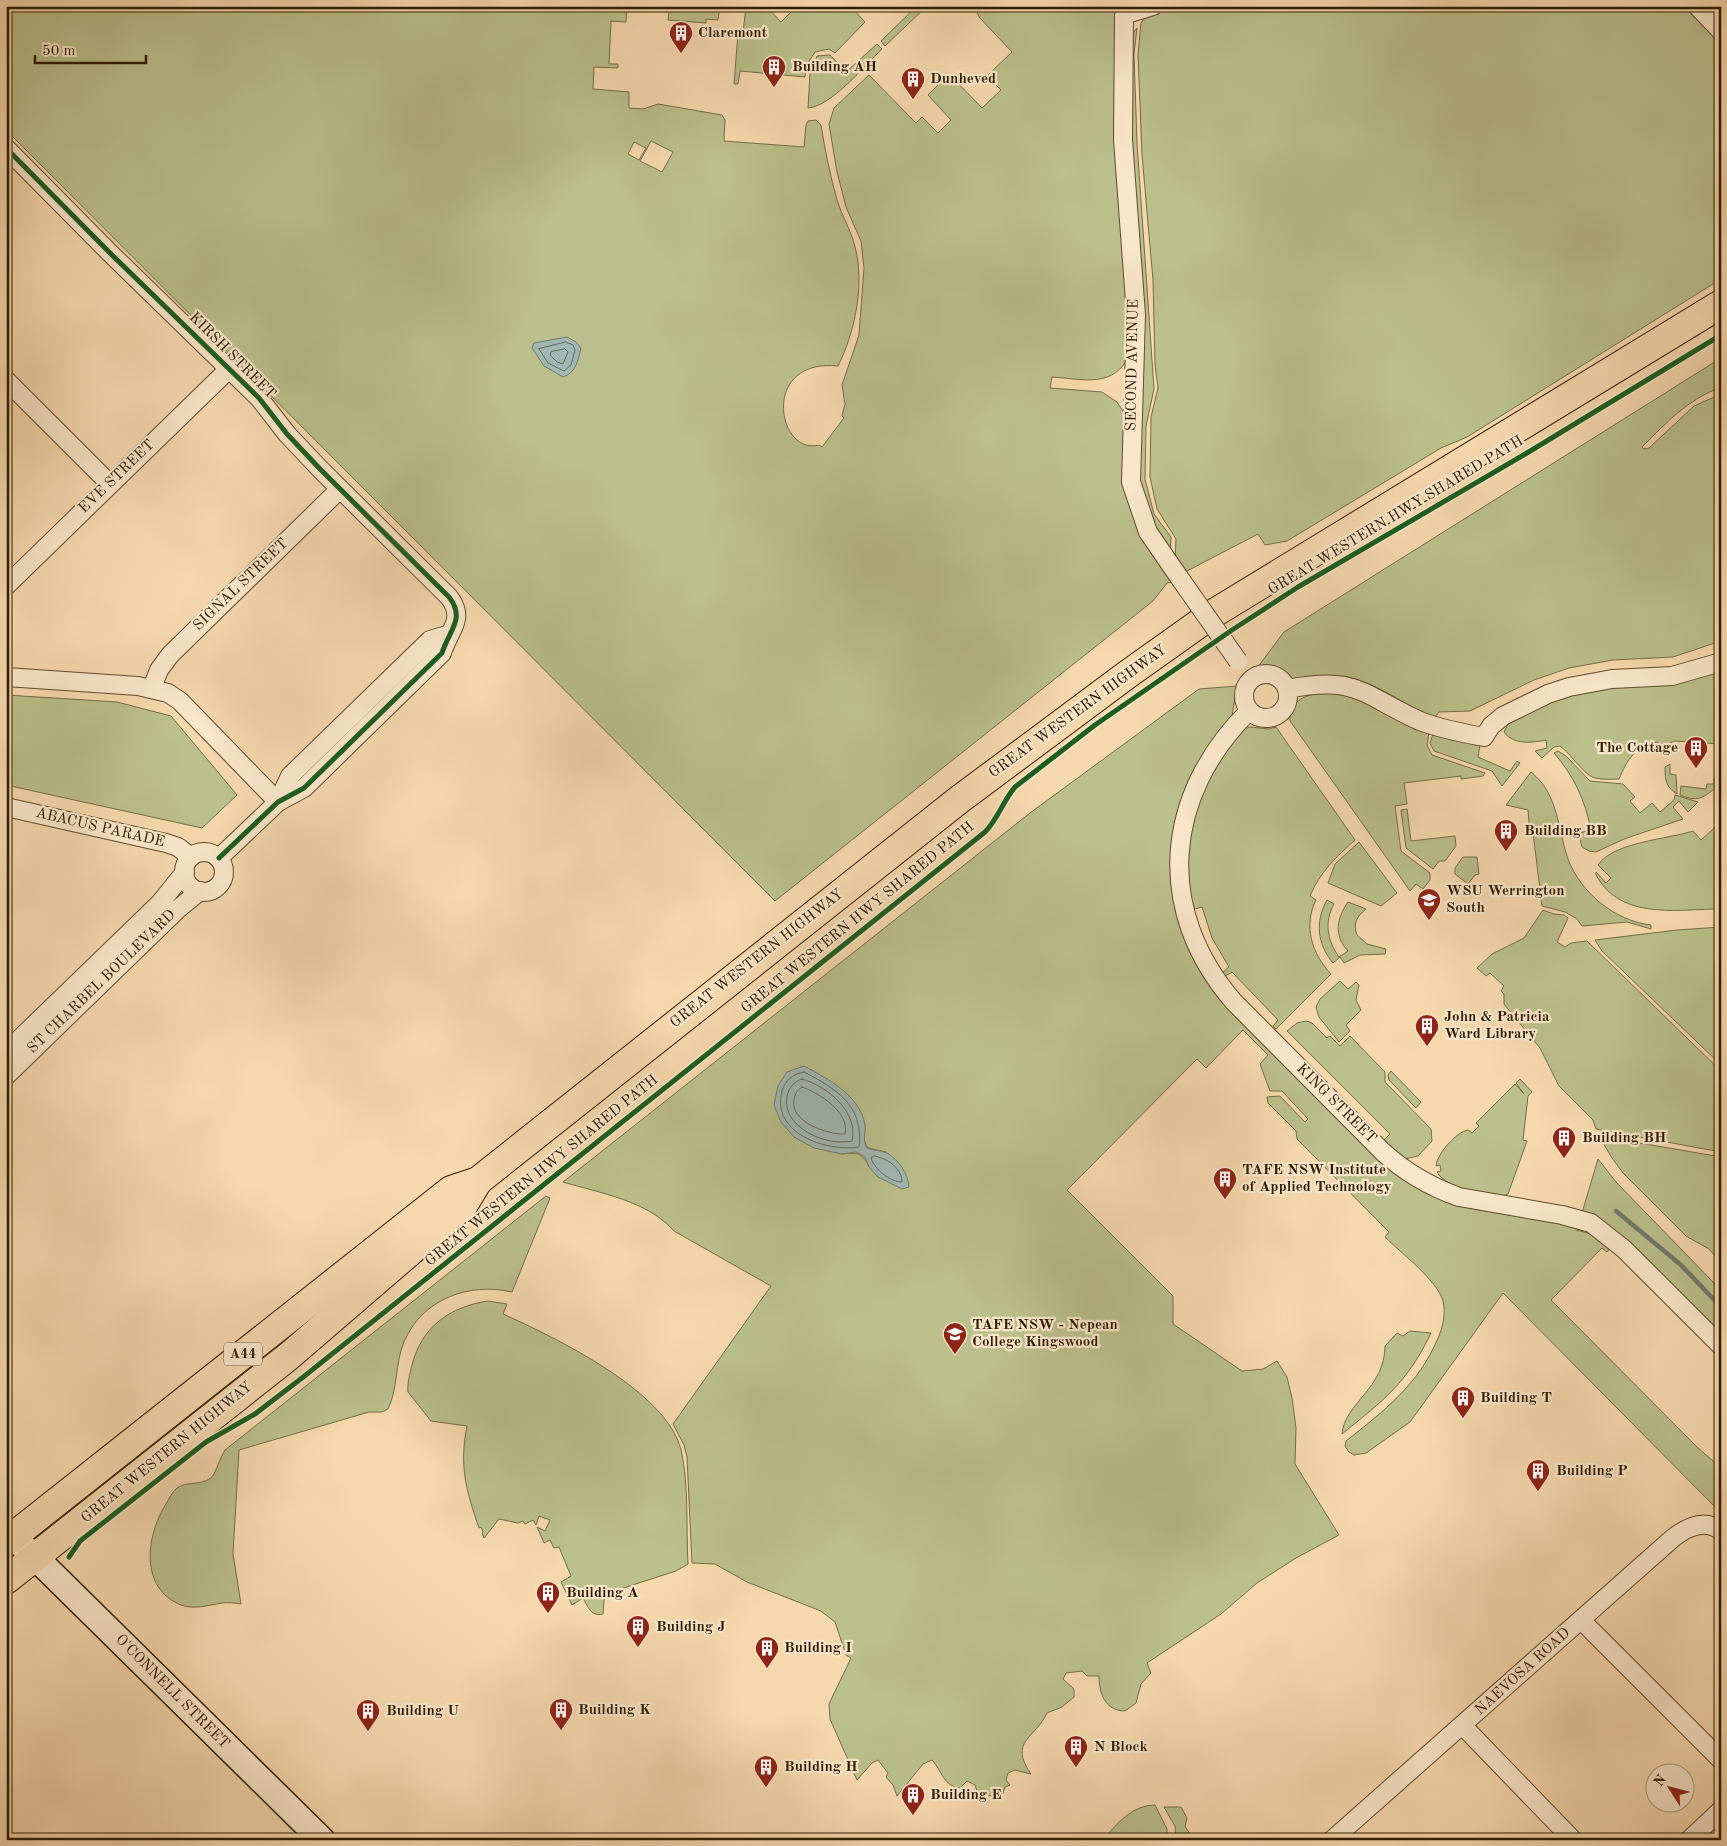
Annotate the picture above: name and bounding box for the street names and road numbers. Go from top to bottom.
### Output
street label: SECOND AVENUE [1124,299,1142,431]
street label: KIRSH STREET [186,310,278,402]
street label: GREAT WESTERN HWY SHARED PATH [1266,434,1526,598]
street label: EVE STREET [76,437,158,517]
street label: SIGNAL STREET [191,536,291,634]
street label: GREAT WESTERN HIGHWAY [987,643,1169,781]
street label: ABACUS PARADE [34,806,166,850]
street label: GREAT WESTERN HWY SHARED PATH [739,819,977,1016]
street label: GREAT WESTERN HIGHWAY [668,887,846,1031]
street label: ST CHARBEL BOULEVARD [25,907,179,1057]
street label: KING STREET [1293,1061,1379,1147]
street label: GREAT WESTERN HWY SHARED PATH [423,1072,661,1269]
road number: A44 [224,1342,262,1366]
street label: GREAT WESTERN HIGHWAY [79,1379,255,1526]
street label: NAEVOSA ROAD [1473,1626,1573,1718]
street label: O'CONNELL STREET [112,1632,232,1752]

